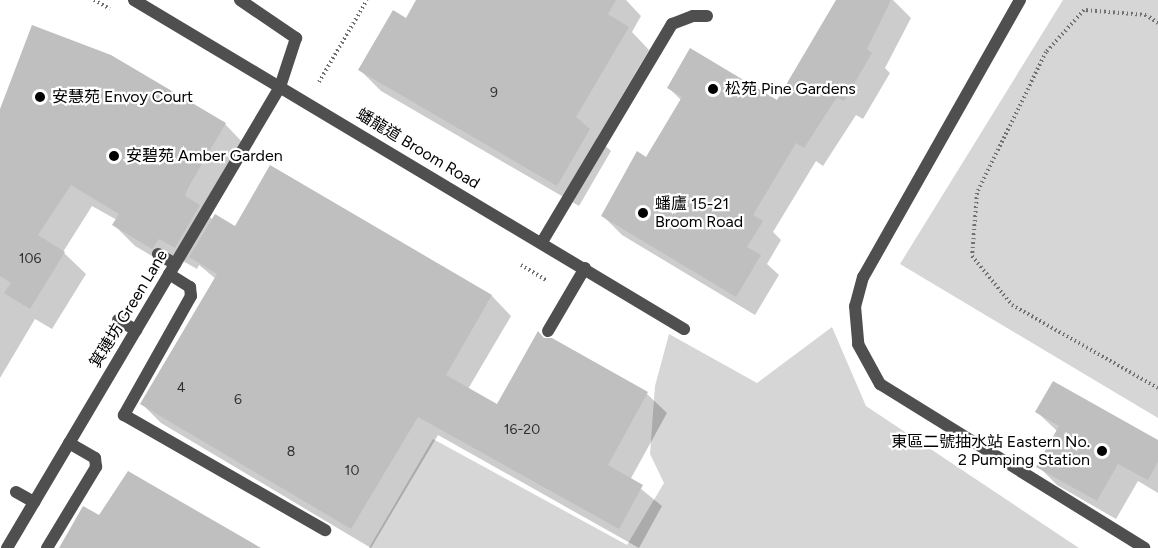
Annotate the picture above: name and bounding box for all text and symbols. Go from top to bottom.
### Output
place label: 松苑 Pine Gardens [725,79,856,99]
marker: 松苑 Pine Gardens [706,82,720,96]
house number: 9 [490,85,498,101]
place label: 安慧苑 Envoy Court [52,87,193,107]
marker: 安慧苑 Envoy Court [33,90,47,104]
street label: 蟠龍道 Broom Road [353,105,483,193]
place label: 安碧苑 Amber Garden [126,146,283,166]
marker: 安碧苑 Amber Garden [107,149,121,163]
place label: 蟠廬 15-21 Broom Road [655,194,743,232]
marker: 蟠廬 15-21 Broom Road [636,206,650,220]
street label: 箕璉坊 Green Lane [86,247,172,371]
house number: 106 [19,251,41,267]
house number: 4 [177,380,185,396]
house number: 6 [234,392,242,408]
house number: 16-20 [504,422,540,438]
place label: 東區二號抽水站 Eastern No. 2 Pumping Station [891,432,1090,470]
house number: 8 [287,444,295,460]
marker: 東區二號抽水站 Eastern No. 2 Pumping Station [1095,444,1109,458]
house number: 10 [345,463,359,479]

